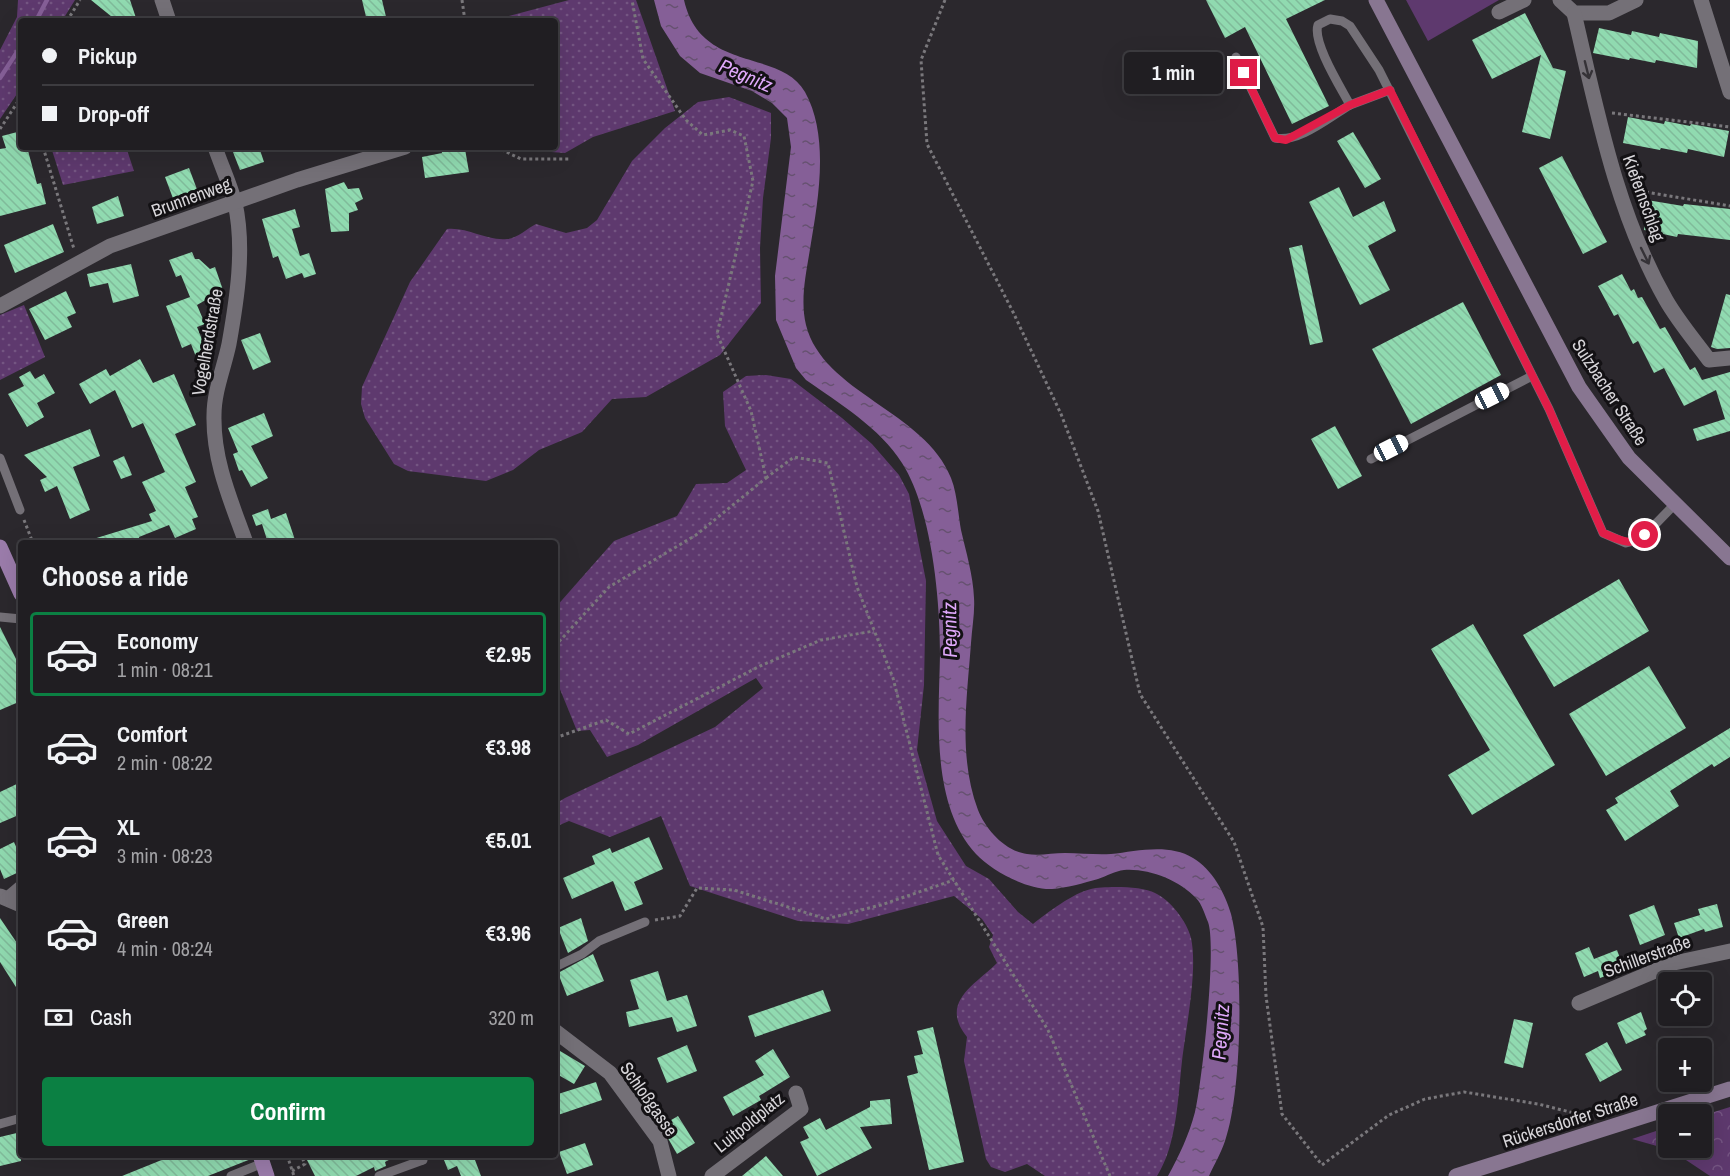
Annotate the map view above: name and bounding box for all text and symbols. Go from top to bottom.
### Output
text: Pickup [78,41,137,71]
water label: Pegnitz [715,52,778,99]
callout: 1 min [1124,52,1223,94]
text: 1 min [1152,59,1195,86]
route end [1230,59,1257,86]
one-way arrow [1582,60,1594,79]
text: Drop-off [78,99,149,129]
street label: Kiefernschlag [1617,151,1671,245]
street label: Brunnenweg [148,171,235,223]
one-way arrow [1639,246,1651,264]
street label: Vogelherdstraße [185,286,229,398]
street label: Sulzbacher Straße [1566,334,1654,450]
car [1472,380,1512,412]
car [1371,432,1411,464]
route start [1631,521,1658,548]
text: Choose a ride [42,558,188,594]
water label: Pegnitz [935,601,963,658]
text: Economy [117,626,198,656]
icon: car [45,627,99,681]
text: €2.95 [486,639,531,669]
text: 1 min · 08:21 [117,656,213,683]
text: Comfort [117,719,187,749]
icon: car [45,720,99,774]
text: €3.98 [486,732,531,762]
text: 2 min · 08:22 [117,749,213,776]
text: XL [117,812,140,842]
icon: car [45,813,99,867]
text: €5.01 [486,825,531,855]
text: 3 min · 08:23 [117,842,213,869]
text: Green [117,905,169,935]
icon: car [45,906,99,960]
text: €3.96 [486,918,531,948]
street label: Schillerstraße [1600,929,1694,983]
text: 4 min · 08:24 [117,935,213,962]
map controls [1658,972,1712,1158]
button: locate [1658,972,1712,1026]
icon: cash [42,1001,75,1034]
text: Cash [90,1002,132,1032]
water label: Pegnitz [1205,1003,1235,1061]
text: 320 m [488,1004,534,1031]
button: + [1658,1038,1712,1092]
street label: Schloßgasse [614,1057,684,1141]
button: Confirm [42,1077,534,1146]
street label: Luitpoldplatz [709,1086,789,1158]
street label: Rückersdorfer Straße [1499,1086,1641,1154]
button: − [1658,1104,1712,1158]

